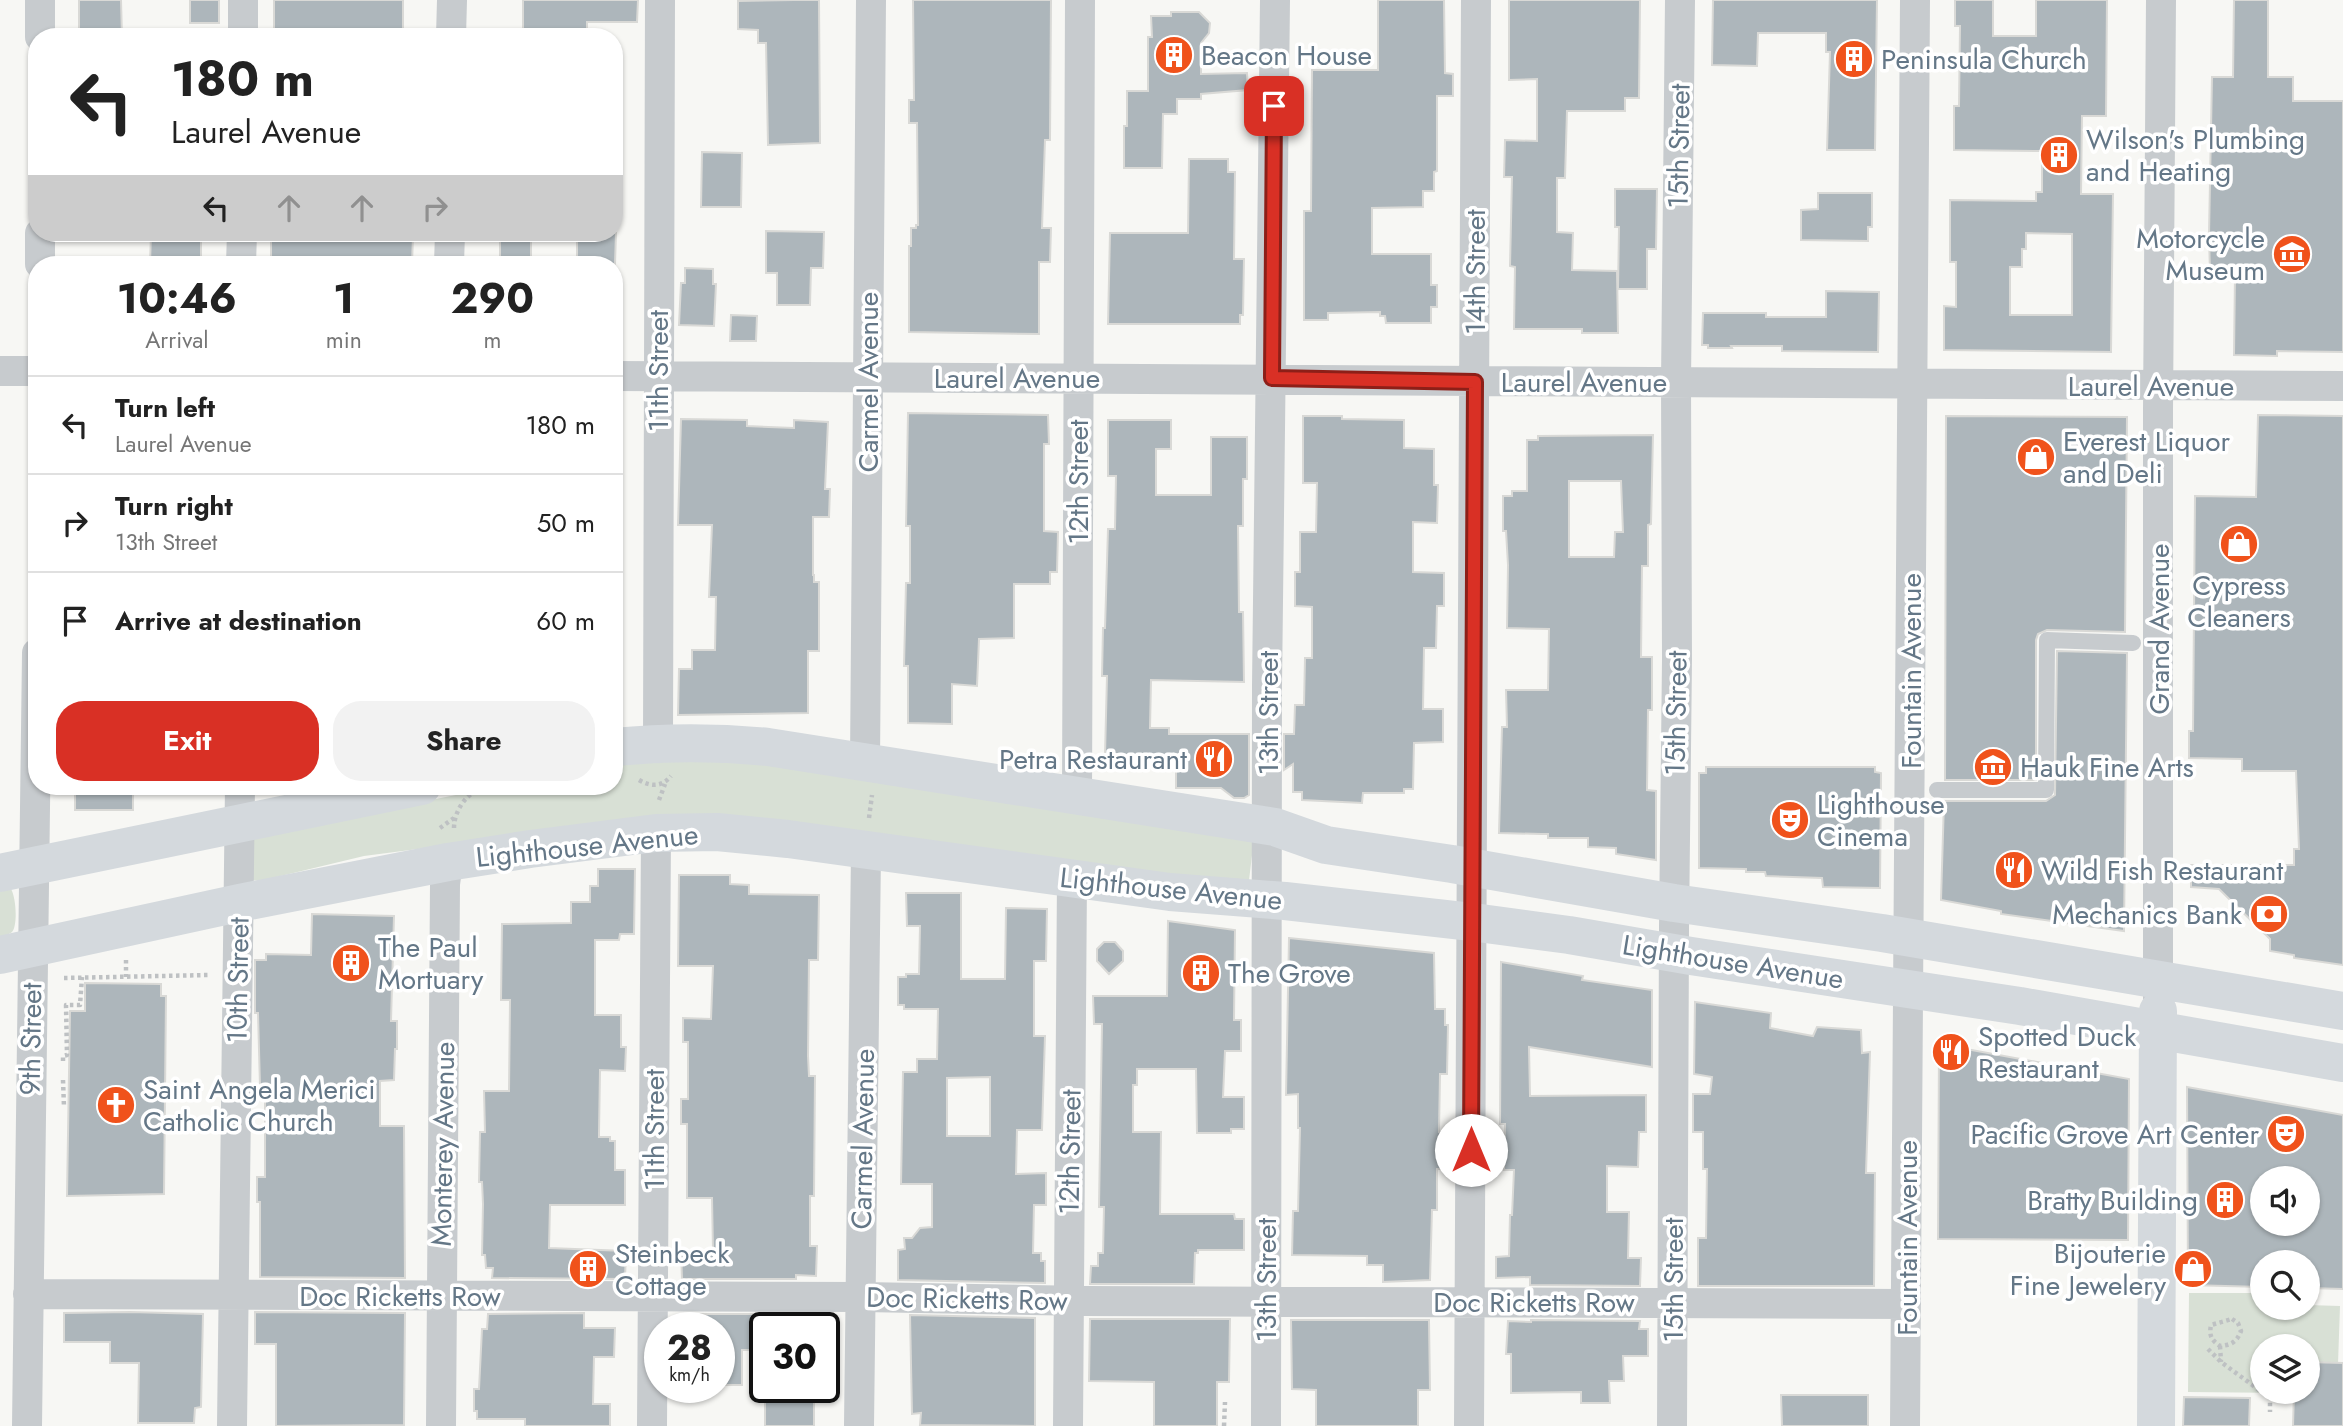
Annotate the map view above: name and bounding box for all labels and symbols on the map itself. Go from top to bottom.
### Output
building icon: Beacon House [1153,34,1195,76]
place label: Beacon House [1201,35,1372,76]
building icon: Peninsula Church [1833,38,1875,80]
place label: Peninsula Church [1881,39,2087,80]
pin [1244,76,1304,136]
street label: 15th Street [1657,83,1701,209]
place label: Wilson's Plumbing and Heating [2086,119,2305,192]
building icon: Wilson's Plumbing and Heating [2038,134,2080,176]
street label: 14th Street [1455,209,1496,335]
place label: Motorcycle Museum [2136,218,2265,291]
museum icon: Motorcycle Museum [2271,233,2313,275]
street label: Carmel Avenue [848,292,889,472]
street label: 11th Street [638,310,679,432]
street label: Laurel Avenue [934,358,1100,399]
street label: Laurel Avenue [1501,362,1667,403]
street label: Laurel Avenue [2068,366,2234,407]
street label: 12th Street [1058,419,1099,545]
place label: Everest Liquor and Deli [2063,421,2231,494]
shop icon: Everest Liquor and Deli [2015,436,2057,478]
shop icon: Cypress Cleaners [2218,523,2260,565]
street label: Grand Avenue [2139,543,2180,715]
place label: Cypress Cleaners [2187,565,2291,638]
street label: Fountain Avenue [1891,573,1932,769]
street label: 13th Street [1248,650,1289,775]
street label: 15th Street [1654,650,1698,776]
restaurant icon: Petra Restaurant [1193,738,1235,780]
place label: Petra Restaurant [999,739,1187,780]
museum icon: Hauk Fine Arts [1972,746,2014,788]
place label: Hauk Fine Arts [2020,747,2194,788]
place label: Lighthouse Cinema [1817,784,1945,857]
theatre icon: Lighthouse Cinema [1769,799,1811,841]
street label: Lighthouse Avenue [474,814,700,878]
restaurant icon: Wild Fish Restaurant [1993,849,2035,891]
place label: Wild Fish Restaurant [2041,850,2284,891]
street label: Lighthouse Avenue [1058,857,1284,921]
bank icon: Mechanics Bank [2248,893,2290,935]
place label: Mechanics Bank [2052,894,2243,935]
street label: 10th Street [216,916,260,1043]
street label: Lighthouse Avenue [1620,924,1846,1000]
place label: The Paul Mortuary [378,927,484,1000]
building icon: The Paul Mortuary [330,942,372,984]
building icon: The Grove [1180,952,1222,994]
place label: The Grove [1228,953,1351,994]
street label: 9th Street [10,982,52,1096]
place label: Spotted Duck Restaurant [1978,1016,2137,1089]
restaurant icon: Spotted Duck Restaurant [1930,1031,1972,1073]
street label: Monterey Avenue [421,1041,465,1247]
street label: Carmel Avenue [841,1048,885,1230]
place label: Saint Angela Merici Catholic Church [143,1069,375,1142]
street label: 11th Street [634,1069,675,1191]
church icon: Saint Angela Merici Catholic Church [95,1084,137,1126]
street label: 12th Street [1048,1089,1092,1215]
position arrow [1434,1113,1508,1187]
theatre icon: Pacific Grove Art Center [2265,1113,2307,1155]
place label: Pacific Grove Art Center [1971,1114,2259,1155]
street label: Fountain Avenue [1887,1140,1928,1336]
building icon: Bratty Building [2204,1179,2246,1221]
place label: Bratty Building [2027,1180,2198,1221]
street label: 13th Street [1246,1217,1287,1342]
street label: 15th Street [1653,1217,1694,1343]
place label: Steinbeck Cottage [615,1233,730,1306]
place label: Bijouterie Fine Jewelery [2010,1233,2167,1306]
building icon: Steinbeck Cottage [567,1248,609,1290]
shop icon: Bijouterie Fine Jewelery [2172,1248,2214,1290]
street label: Doc Ricketts Row [299,1276,501,1317]
street label: Doc Ricketts Row [866,1277,1068,1321]
street label: Doc Ricketts Row [1433,1282,1635,1323]
speed limit sign: 30 [749,1312,840,1403]

